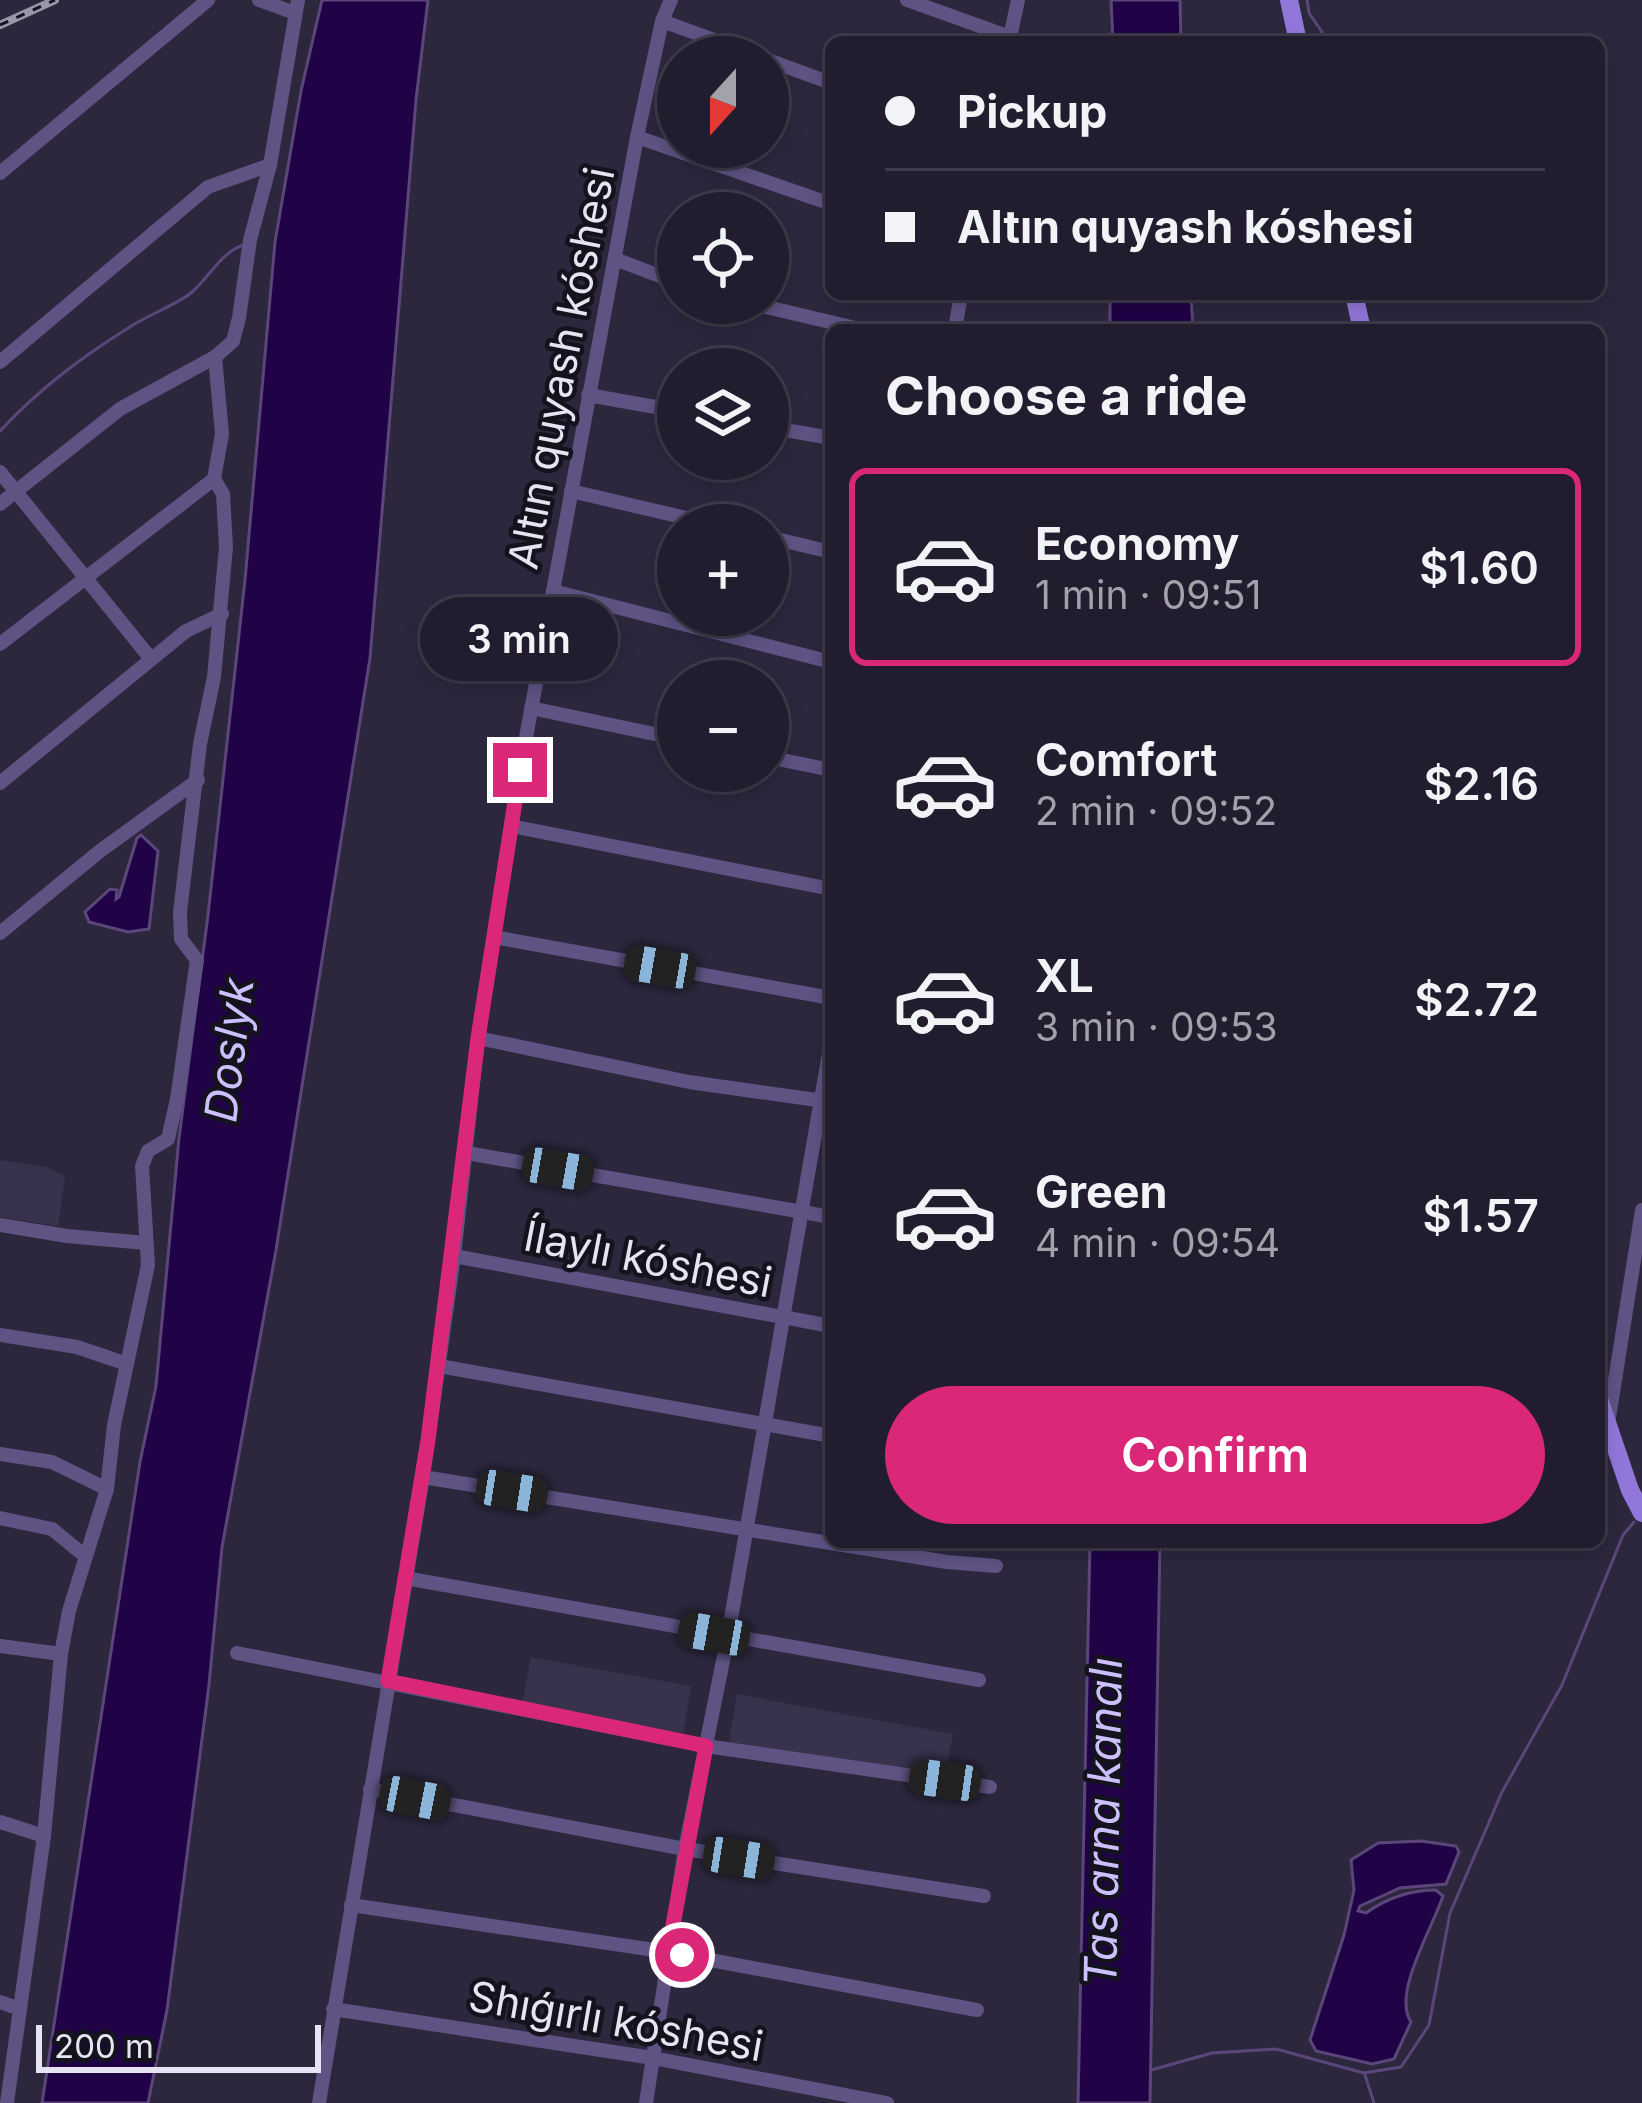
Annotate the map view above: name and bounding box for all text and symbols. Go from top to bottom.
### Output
north arrow [657,36,789,168]
map controls [657,36,789,792]
text: Pickup [957,84,1107,139]
street label: Altın quyash kóshesi [497,163,624,573]
button: locate [657,192,789,324]
text: Altın quyash kóshesi [957,199,1414,254]
button: layers [657,348,789,480]
text: Choose a ride [885,363,1247,428]
button: + [657,504,789,636]
icon: car [891,513,999,621]
text: Economy [1035,516,1239,571]
text: $1.60 [1419,540,1539,595]
text: 1 min · 09:51 [1035,571,1261,618]
callout: 3 min [421,596,619,680]
text: 3 min [467,615,571,662]
button: − [657,660,789,792]
icon: car [891,729,999,837]
text: Comfort [1035,732,1217,787]
route end [493,743,547,797]
text: $2.16 [1424,756,1539,811]
text: 2 min · 09:52 [1035,787,1277,834]
car [621,943,699,991]
icon: car [891,945,999,1053]
text: XL [1035,948,1094,1003]
text: $2.72 [1414,972,1539,1027]
water label: Doslyk [192,974,265,1125]
text: 3 min · 09:53 [1035,1003,1278,1050]
car [519,1145,597,1193]
icon: car [891,1161,999,1269]
text: Green [1035,1164,1168,1219]
text: $1.57 [1423,1188,1539,1243]
street label: Ílaylı kóshesi [520,1209,776,1308]
text: 4 min · 09:54 [1035,1219,1280,1266]
button: Confirm [885,1386,1545,1524]
car [474,1468,550,1514]
car [675,1610,753,1658]
water label: Tas arna kanalı [1072,1657,1133,1987]
car [907,1757,983,1803]
car [376,1773,454,1823]
car [701,1835,777,1881]
route start [655,1928,709,1982]
street label: Shıǵırlı kóshesi [465,1970,767,2071]
scale bar [36,2019,321,2072]
text: 200 m [54,2026,154,2066]

